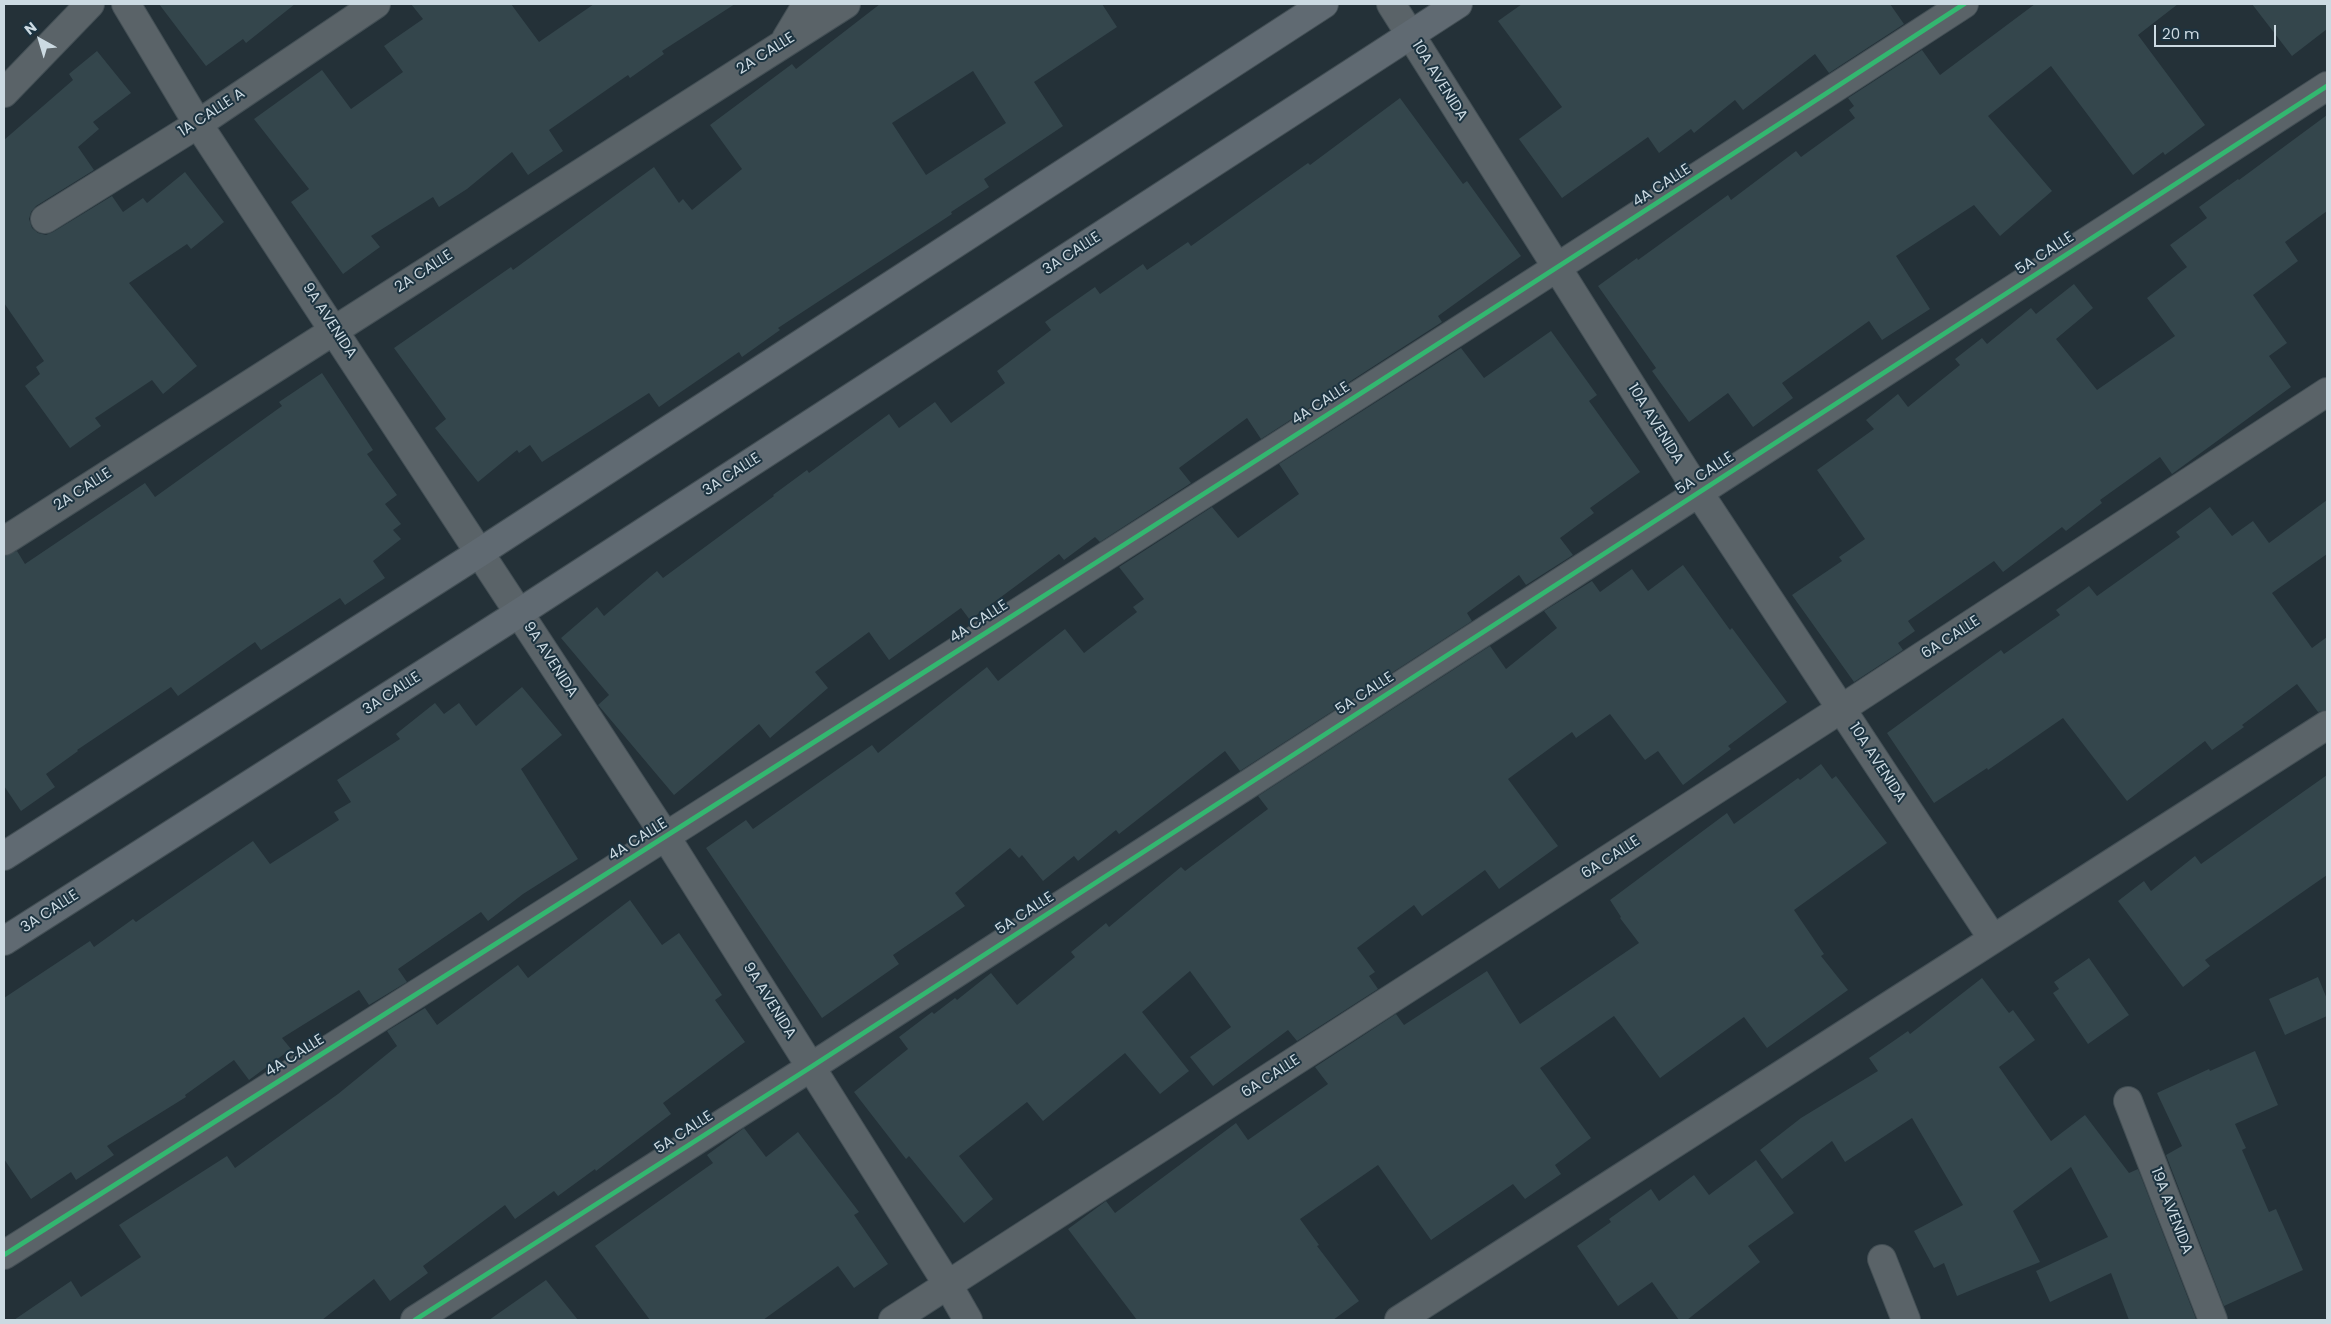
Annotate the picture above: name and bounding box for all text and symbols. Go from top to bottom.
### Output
north arrow [15,15,65,65]
scale bar [2156,15,2278,47]
text: N [20,17,41,39]
text: 20 m [2162,23,2200,44]
street label: 2A CALLE [734,29,798,79]
street label: 10A AVENIDA [1407,38,1471,124]
street label: 1A CALLE A [175,85,249,141]
street label: 4A CALLE [1629,161,1695,211]
street label: 3A CALLE [1040,229,1104,279]
street label: 5A CALLE [2012,229,2078,279]
street label: 2A CALLE [392,247,456,297]
street label: 9A AVENIDA [298,280,360,362]
street label: 4A CALLE [1288,379,1354,429]
street label: 10A AVENIDA [1623,381,1687,467]
street label: 5A CALLE [1672,449,1738,499]
street label: 3A CALLE [700,450,764,500]
street label: 2A CALLE [51,465,115,515]
street label: 4A CALLE [946,597,1012,647]
street label: 6A CALLE [1918,612,1984,664]
street label: 9A AVENIDA [519,619,581,701]
street label: 3A CALLE [360,669,424,719]
street label: 5A CALLE [1332,669,1398,719]
street label: 10A AVENIDA [1845,720,1909,806]
street label: 4A CALLE [605,815,671,865]
street label: 6A CALLE [1578,832,1644,884]
street label: 3A CALLE [18,887,82,937]
street label: 5A CALLE [992,889,1058,939]
street label: 9A AVENIDA [738,960,800,1042]
street label: 4A CALLE [262,1031,328,1081]
street label: 6A CALLE [1238,1051,1304,1103]
street label: 5A CALLE [651,1108,717,1158]
street label: 19A AVENIDA [2146,1165,2196,1257]

